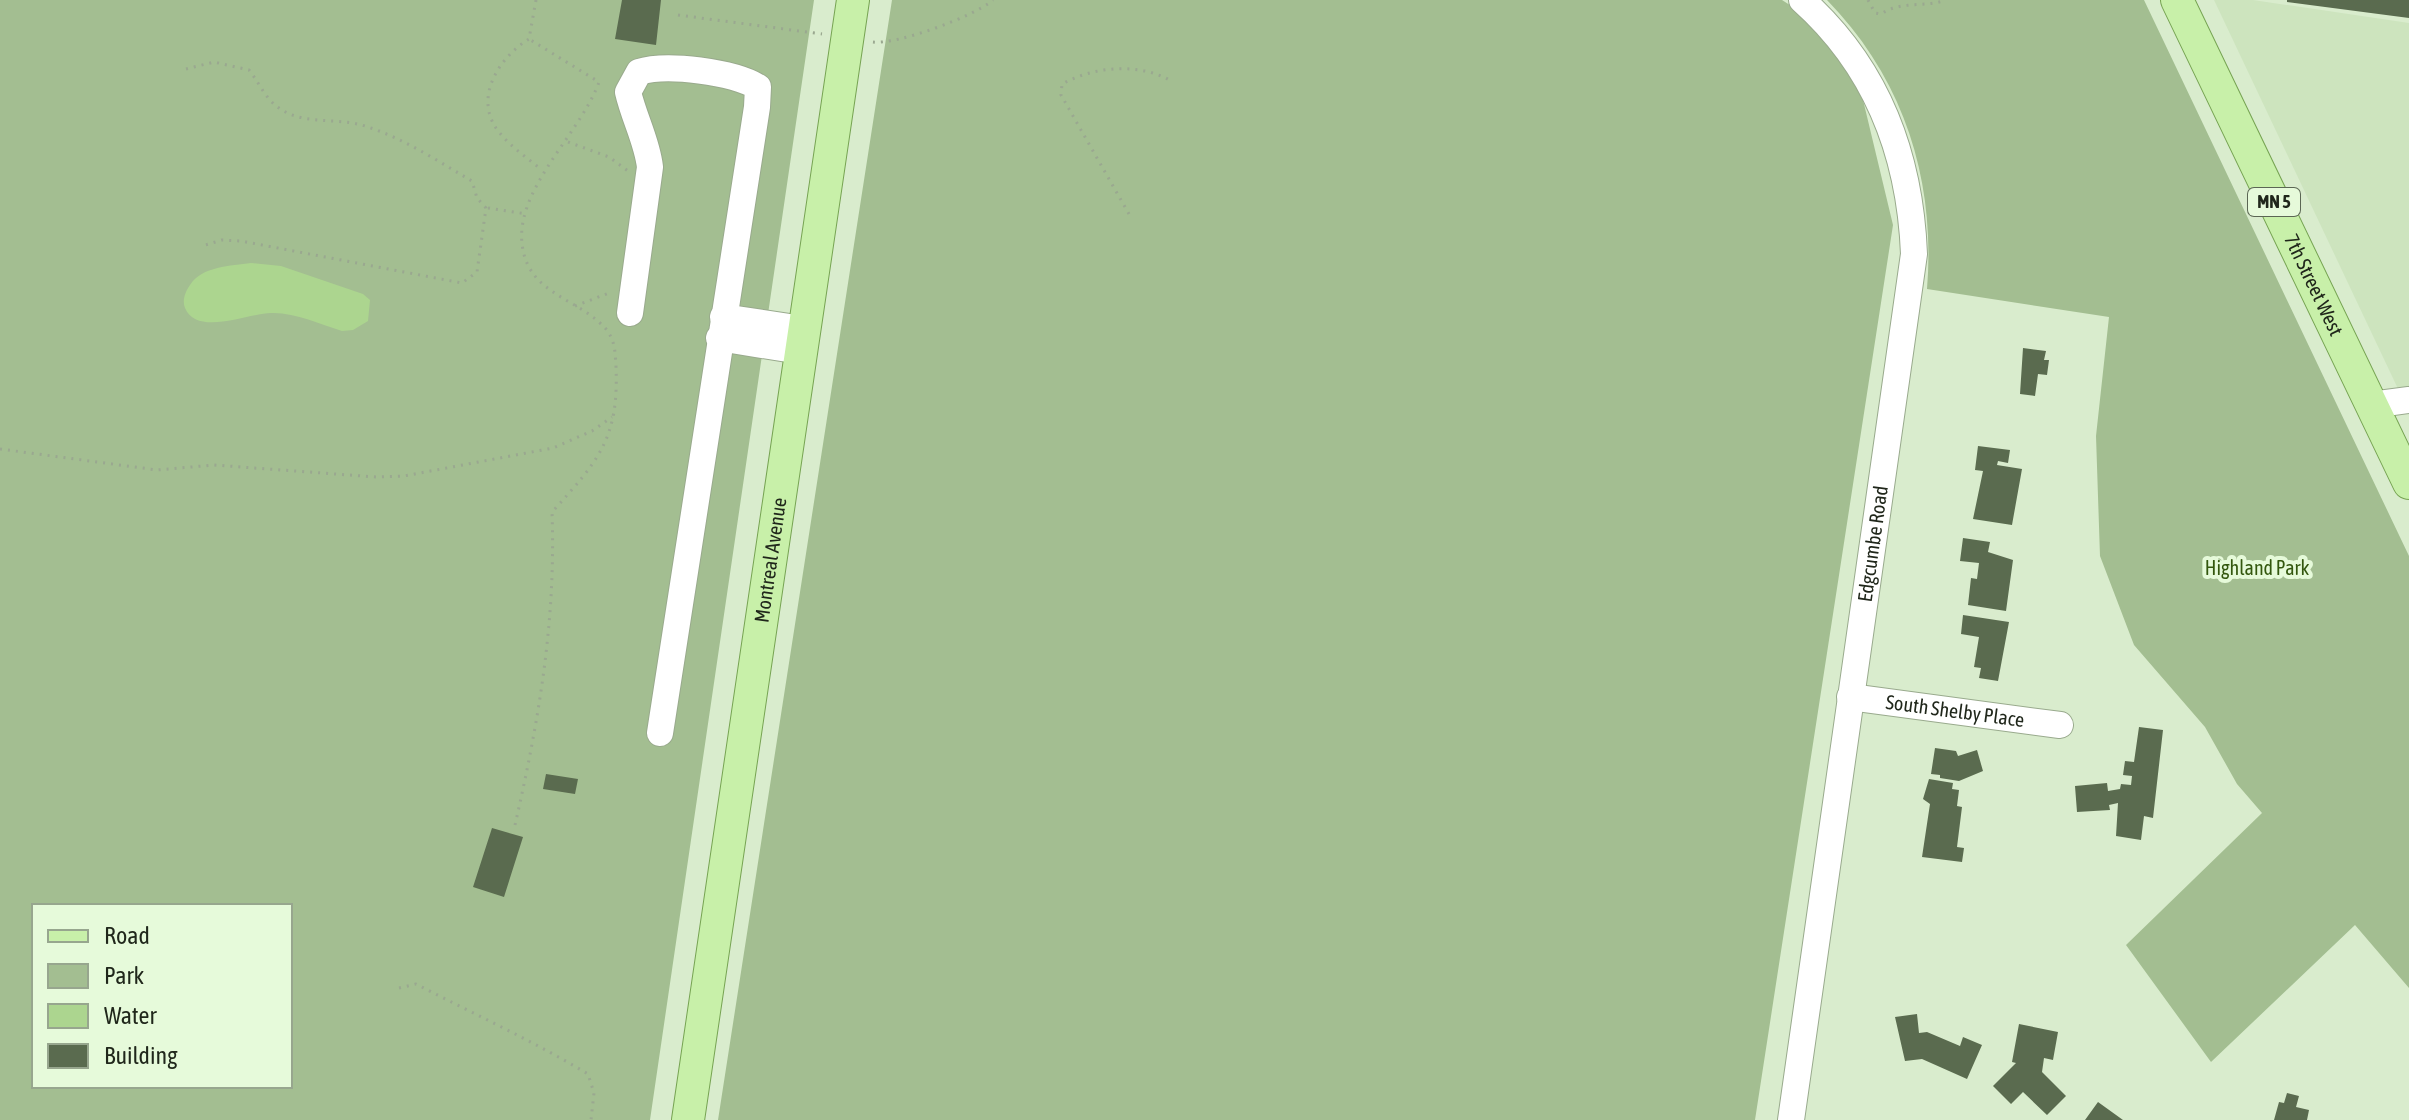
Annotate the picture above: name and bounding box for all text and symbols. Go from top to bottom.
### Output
road number: MN 5 [2248,188,2300,216]
street label: 7th Street West [2280,230,2349,339]
street label: Edgcumbe Road [1853,484,1892,603]
street label: Montreal Avenue [749,496,791,624]
park label: Highland Park [2205,556,2309,579]
street label: South Shelby Place [1885,690,2026,731]
legend [32,904,292,1088]
text: Road [104,922,150,949]
text: Park [104,962,145,989]
text: Water [104,1002,157,1029]
text: Building [104,1042,178,1069]

